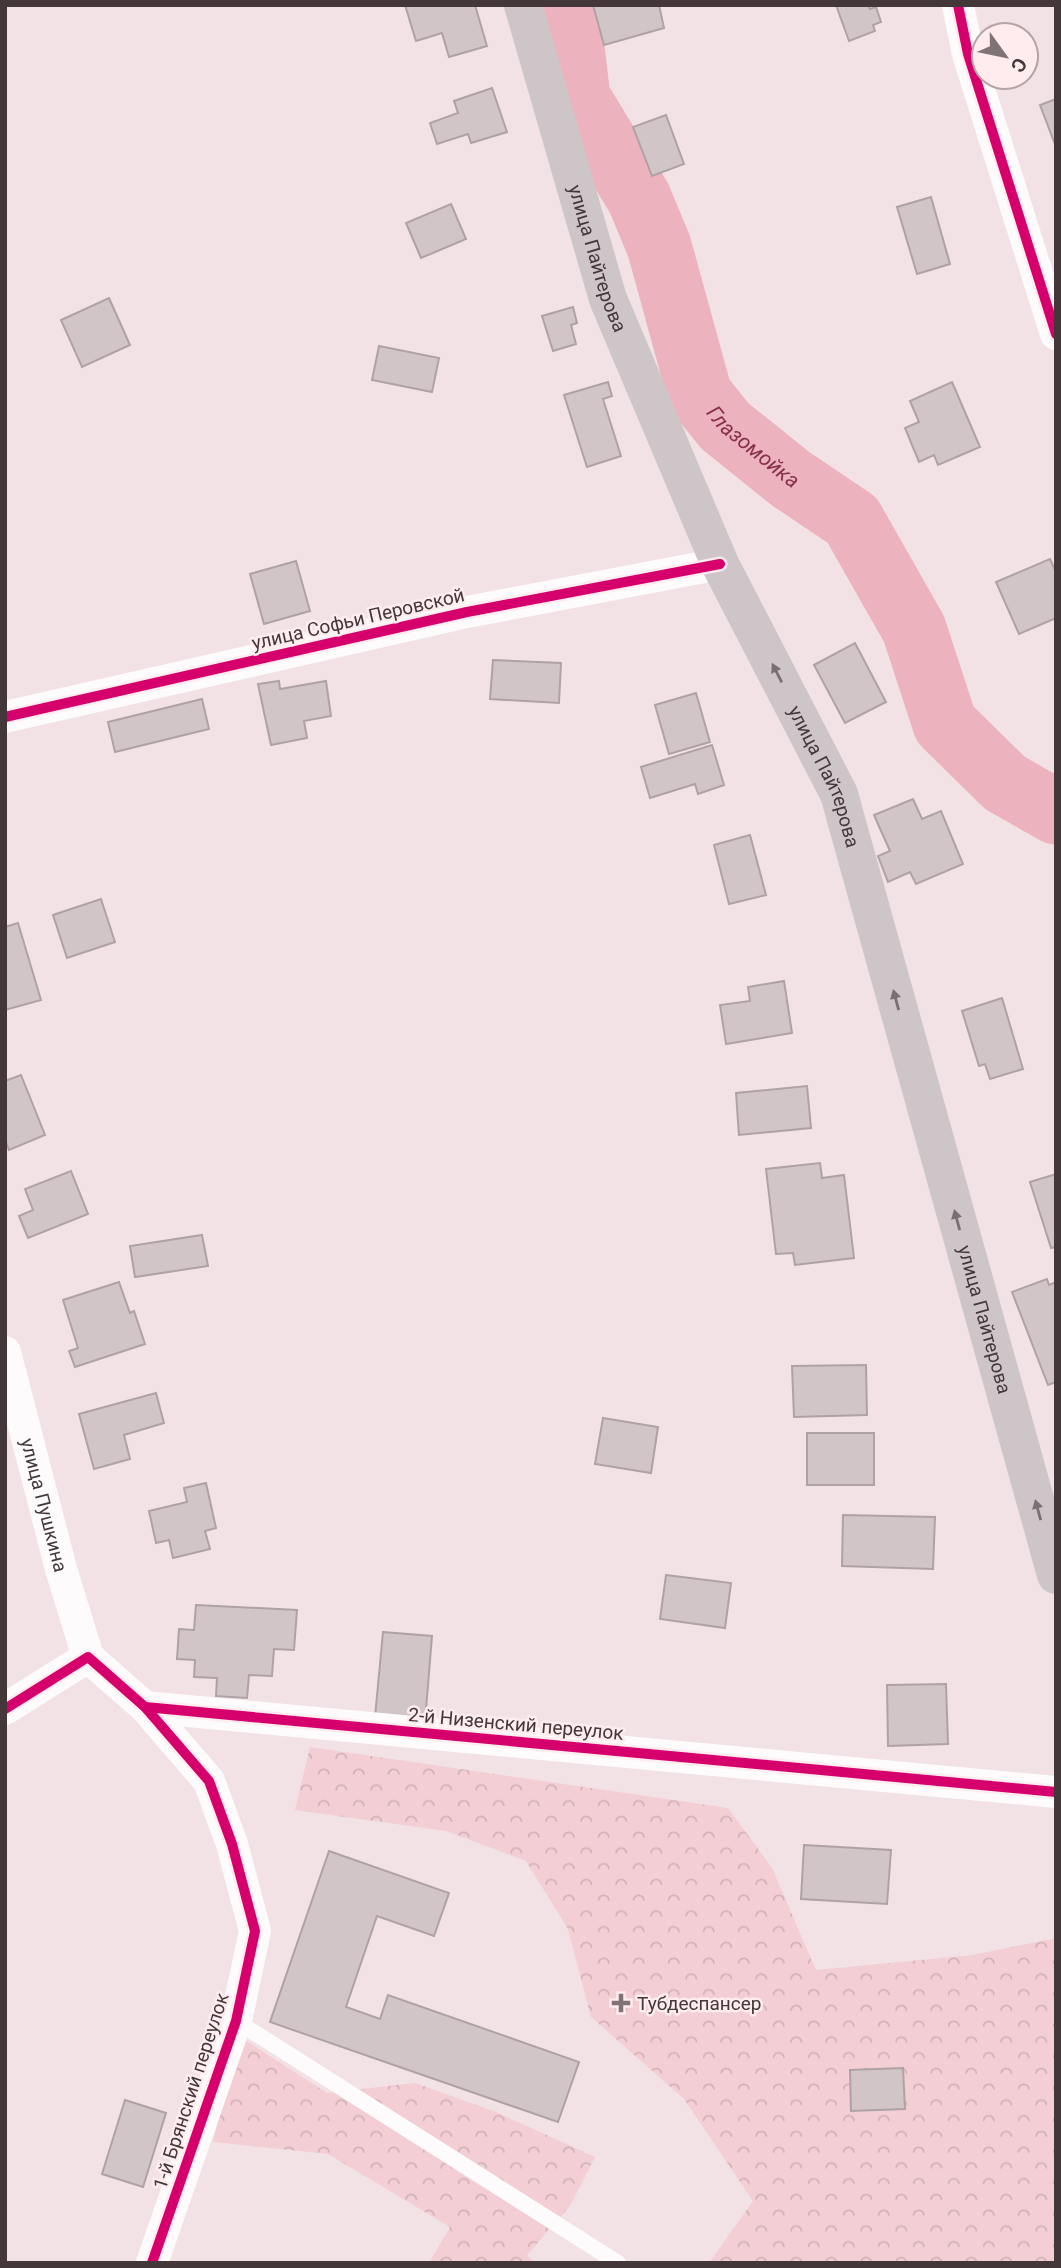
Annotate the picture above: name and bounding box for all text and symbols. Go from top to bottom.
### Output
north arrow [970,21,1040,91]
text: С [1006,54,1032,76]
street label: улица Пайтерова [564,182,632,335]
water label: Глазомойка [702,401,804,493]
street label: улица Софьи Перовской [249,583,467,655]
one-way arrow [771,663,783,683]
street label: улица Пайтерова [784,702,865,850]
one-way arrow [891,990,901,1011]
one-way arrow [951,1208,962,1230]
street label: улица Пайтерова [953,1243,1017,1396]
street label: улица Пушкина [16,1436,73,1574]
one-way arrow [1032,1499,1042,1520]
street label: 2-й Низенский переулок [407,1703,625,1745]
street label: 1-й Брянский переулок [148,1989,234,2192]
place label: Тубдеспансер [637,1992,761,2015]
marker: Тубдеспансер [611,1993,631,2013]

